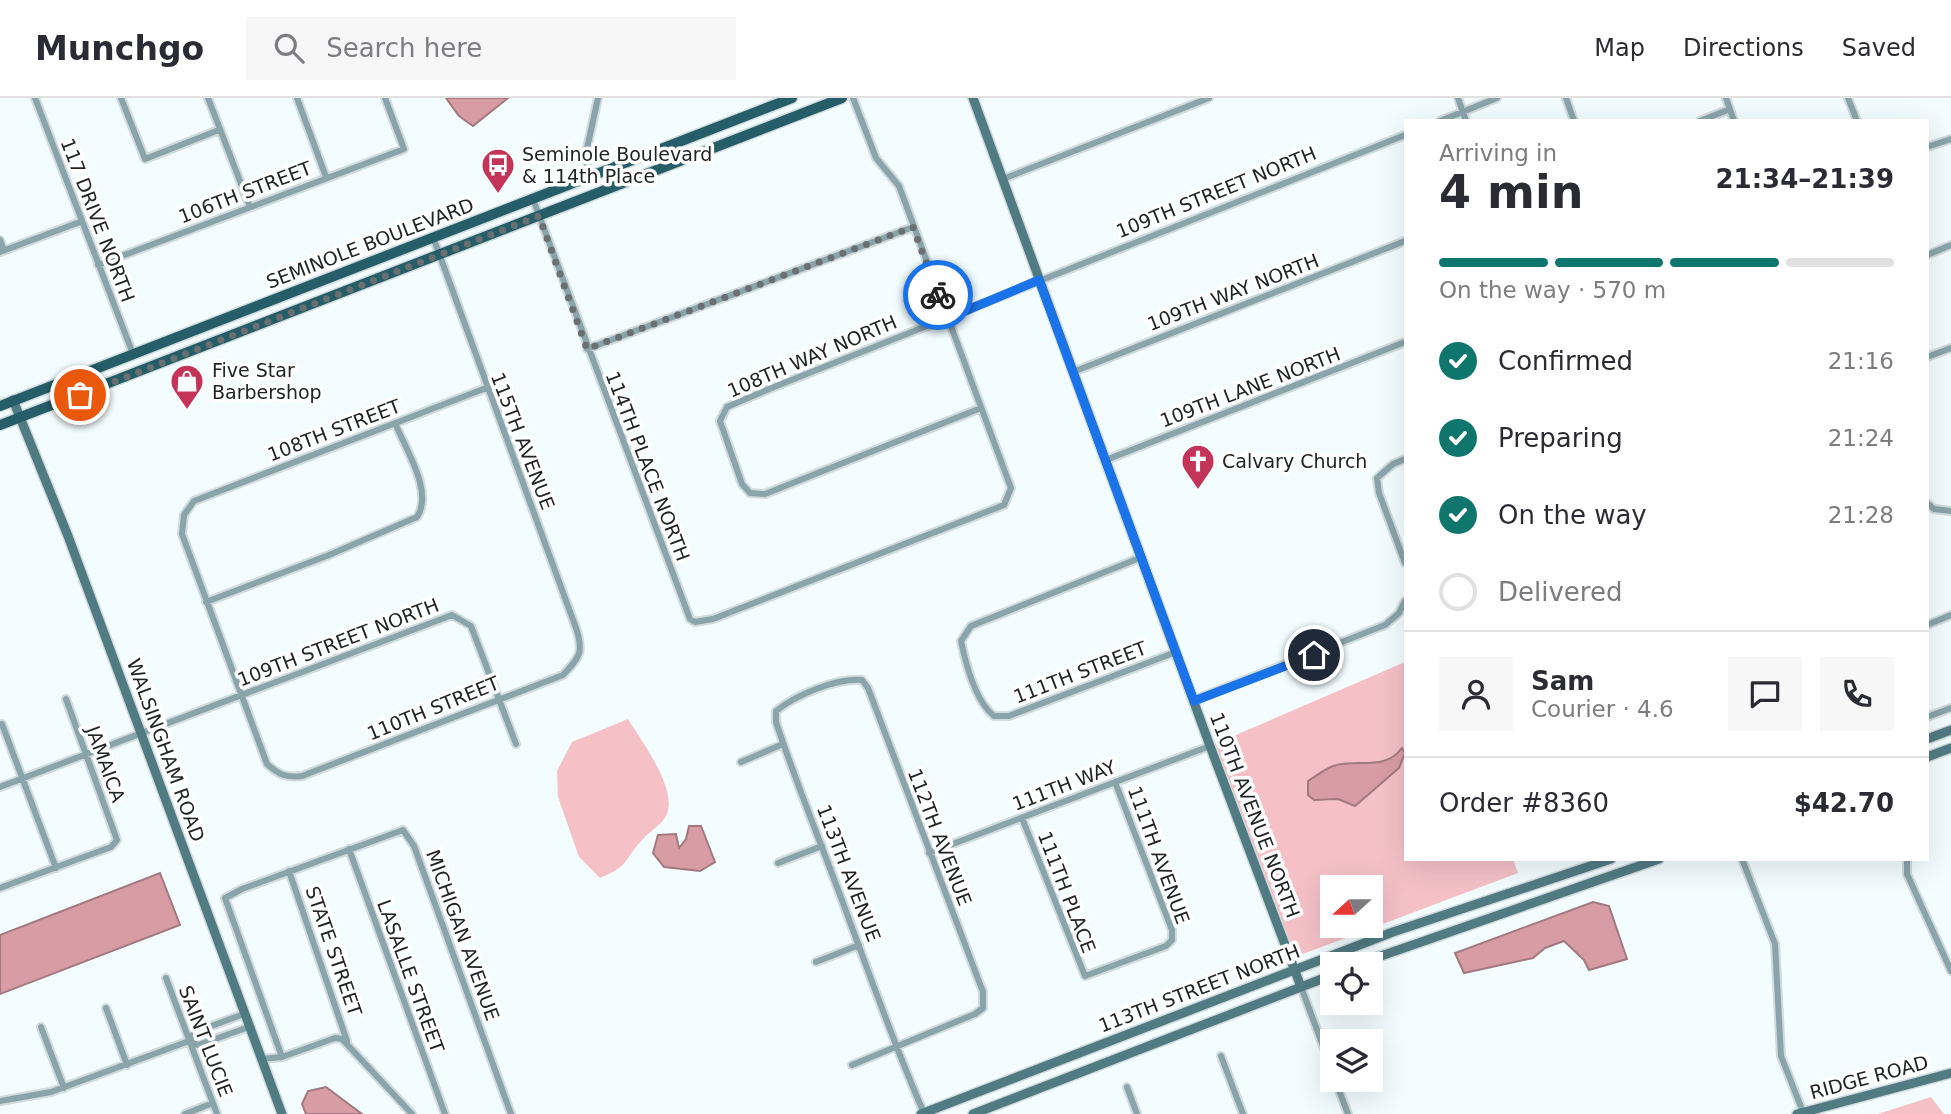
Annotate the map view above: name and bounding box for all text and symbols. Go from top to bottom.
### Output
search box [246,17,736,80]
text: Munchgo [35,29,204,68]
icon: search [270,29,308,67]
text: Search here [326,33,482,63]
text: Map [1594,34,1645,62]
text: Directions [1683,34,1804,62]
text: Saved [1842,34,1916,62]
street label: 117 DRIVE NORTH [57,135,139,305]
text: Arriving in [1439,140,1557,166]
street label: 109TH STREET NORTH [1113,142,1319,242]
place label: Seminole Boulevard & 114th Place [522,143,712,187]
bus stop icon: Seminole Boulevard & 114th Place [479,146,517,195]
street label: 106TH STREET [175,156,315,227]
text: 21:34–21:39 [1715,164,1894,194]
text: 4 min [1439,165,1583,219]
street label: SEMINOLE BOULEVARD [263,193,477,293]
street label: 109TH WAY NORTH [1144,249,1322,335]
courier [903,260,973,330]
icon: bike [919,276,957,314]
text: On the way · 570 m [1439,277,1666,303]
street label: 108TH WAY NORTH [724,310,900,402]
street label: 109TH LANE NORTH [1157,342,1343,432]
icon: check [1439,342,1477,380]
text: Confirmed [1498,346,1633,376]
text: 21:16 [1828,348,1894,374]
place label: Five Star Barbershop [212,359,322,403]
shop icon: Five Star Barbershop [168,362,206,411]
pin [50,365,110,425]
street label: 114TH PLACE NORTH [602,368,694,564]
street label: 115TH AVENUE [487,369,559,513]
icon: bag [61,376,99,414]
street label: 108TH STREET [264,394,404,465]
icon: check [1439,419,1477,457]
text: Preparing [1498,423,1623,453]
text: 21:24 [1828,425,1894,451]
church icon: Calvary Church [1179,442,1217,491]
place label: Calvary Church [1222,450,1367,472]
icon: check [1439,496,1477,534]
text: On the way [1498,500,1647,530]
text: 21:28 [1828,502,1894,528]
text: Delivered [1498,577,1622,607]
street label: 109TH STREET NORTH [234,593,442,691]
pin [1284,625,1344,685]
street label: 111TH STREET [1010,636,1150,707]
icon: home [1295,636,1333,674]
street label: WALSINGHAM ROAD [123,656,209,844]
button: person [1439,657,1513,731]
button: chat [1728,657,1802,731]
button: phone [1820,657,1894,731]
text: Sam [1531,666,1594,696]
street label: 110TH STREET [364,671,503,745]
text: Courier · 4.6 [1531,696,1674,722]
street label: 110TH AVENUE NORTH [1206,709,1304,921]
street label: JAMAICA [82,722,130,805]
street label: 111TH WAY [1009,755,1119,815]
street label: 112TH AVENUE [904,765,976,909]
street label: 111TH AVENUE [1124,783,1194,927]
text: Order #8360 [1439,788,1609,818]
text: $42.70 [1794,788,1894,818]
street label: 113TH AVENUE [813,801,885,945]
street label: 111TH PLACE [1034,828,1100,956]
street label: MICHIGAN AVENUE [422,847,504,1023]
north arrow [1320,875,1382,938]
map controls [1320,875,1383,1092]
street label: STATE STREET [301,883,367,1019]
street label: LASALLE STREET [373,897,449,1056]
street label: 113TH STREET NORTH [1095,939,1303,1037]
button: locate [1320,952,1383,1015]
street label: SAINT LUCIE [175,982,237,1100]
button: layers [1320,1029,1383,1092]
street label: RIDGE ROAD [1807,1051,1931,1103]

